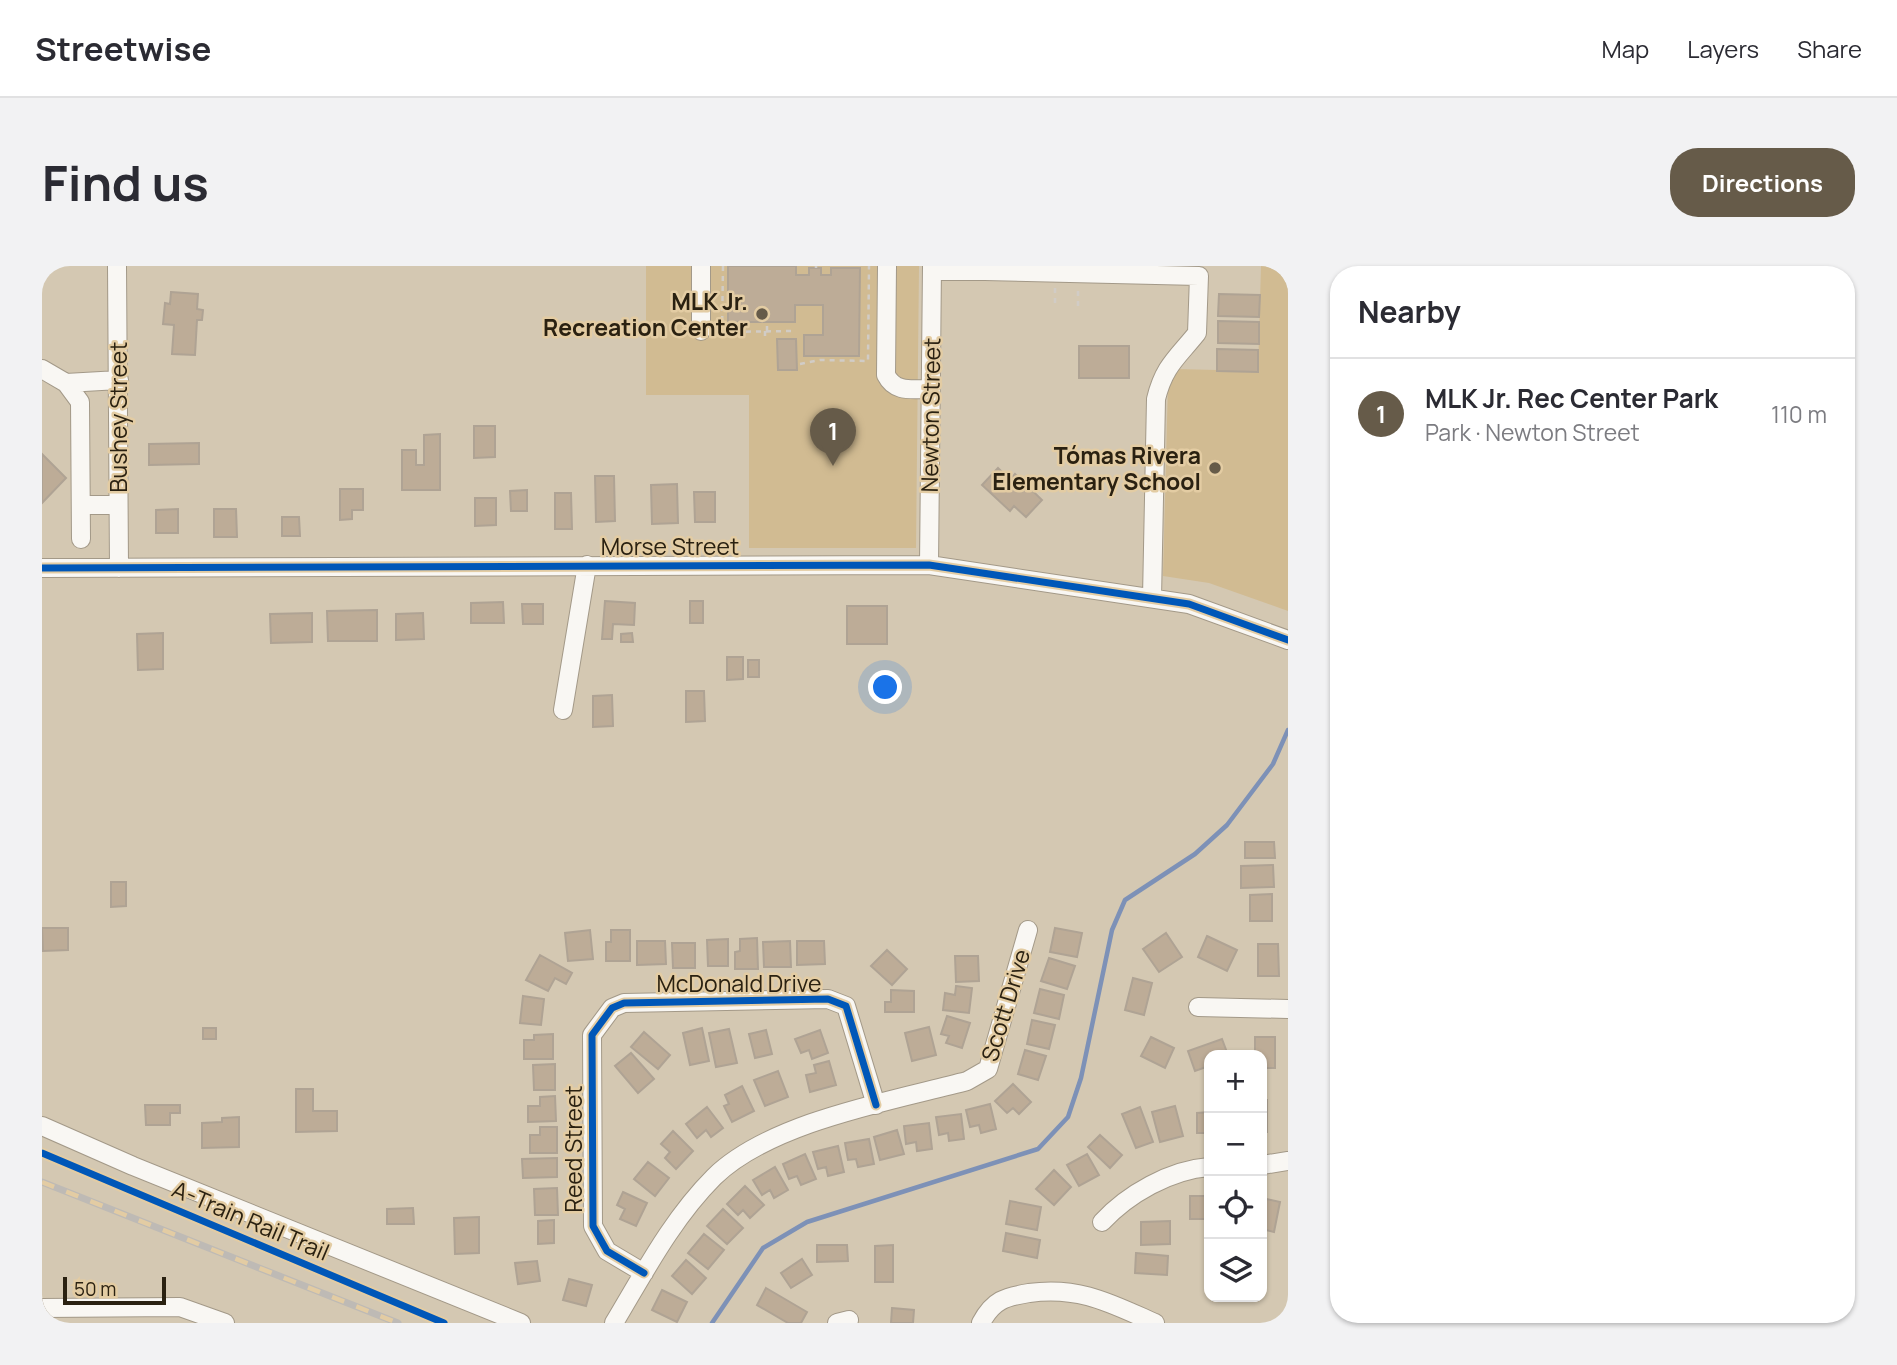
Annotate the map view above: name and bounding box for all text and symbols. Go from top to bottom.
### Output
text: Streetwise [35,26,211,71]
text: Map [1602,32,1649,65]
text: Layers [1687,32,1759,65]
text: Share [1797,32,1862,65]
button: Directions [1670,148,1855,217]
text: Find us [42,149,209,216]
place label: MLK Jr. Recreation Center [543,285,748,343]
text: Nearby [1358,291,1461,332]
marker: MLK Jr. Recreation Center [754,306,770,322]
street label: Newton Street [913,337,947,493]
street label: Bushey Street [102,342,134,493]
text: MLK Jr. Rec Center Park [1425,380,1718,416]
text: 1 [1376,398,1386,430]
text: 110 m [1771,398,1827,430]
pin: 1 [810,408,856,466]
text: Park · Newton Street [1425,416,1640,448]
place label: Tómas Rivera Elementary School [992,439,1201,497]
marker: Tómas Rivera Elementary School [1207,460,1223,476]
street label: Morse Street [601,530,739,562]
your location [868,670,902,704]
street label: Scott Drive [973,945,1037,1065]
street label: McDonald Drive [657,967,821,999]
map controls [1204,1050,1267,1302]
button: + [1204,1050,1267,1113]
street label: Reed Street [557,1085,589,1213]
button: − [1204,1113,1267,1176]
street label: A-Train Rail Trail [168,1173,334,1267]
button: locate [1204,1176,1267,1239]
button: layers [1204,1239,1267,1302]
scale bar [63,1274,166,1306]
text: 50 m [74,1276,116,1302]

